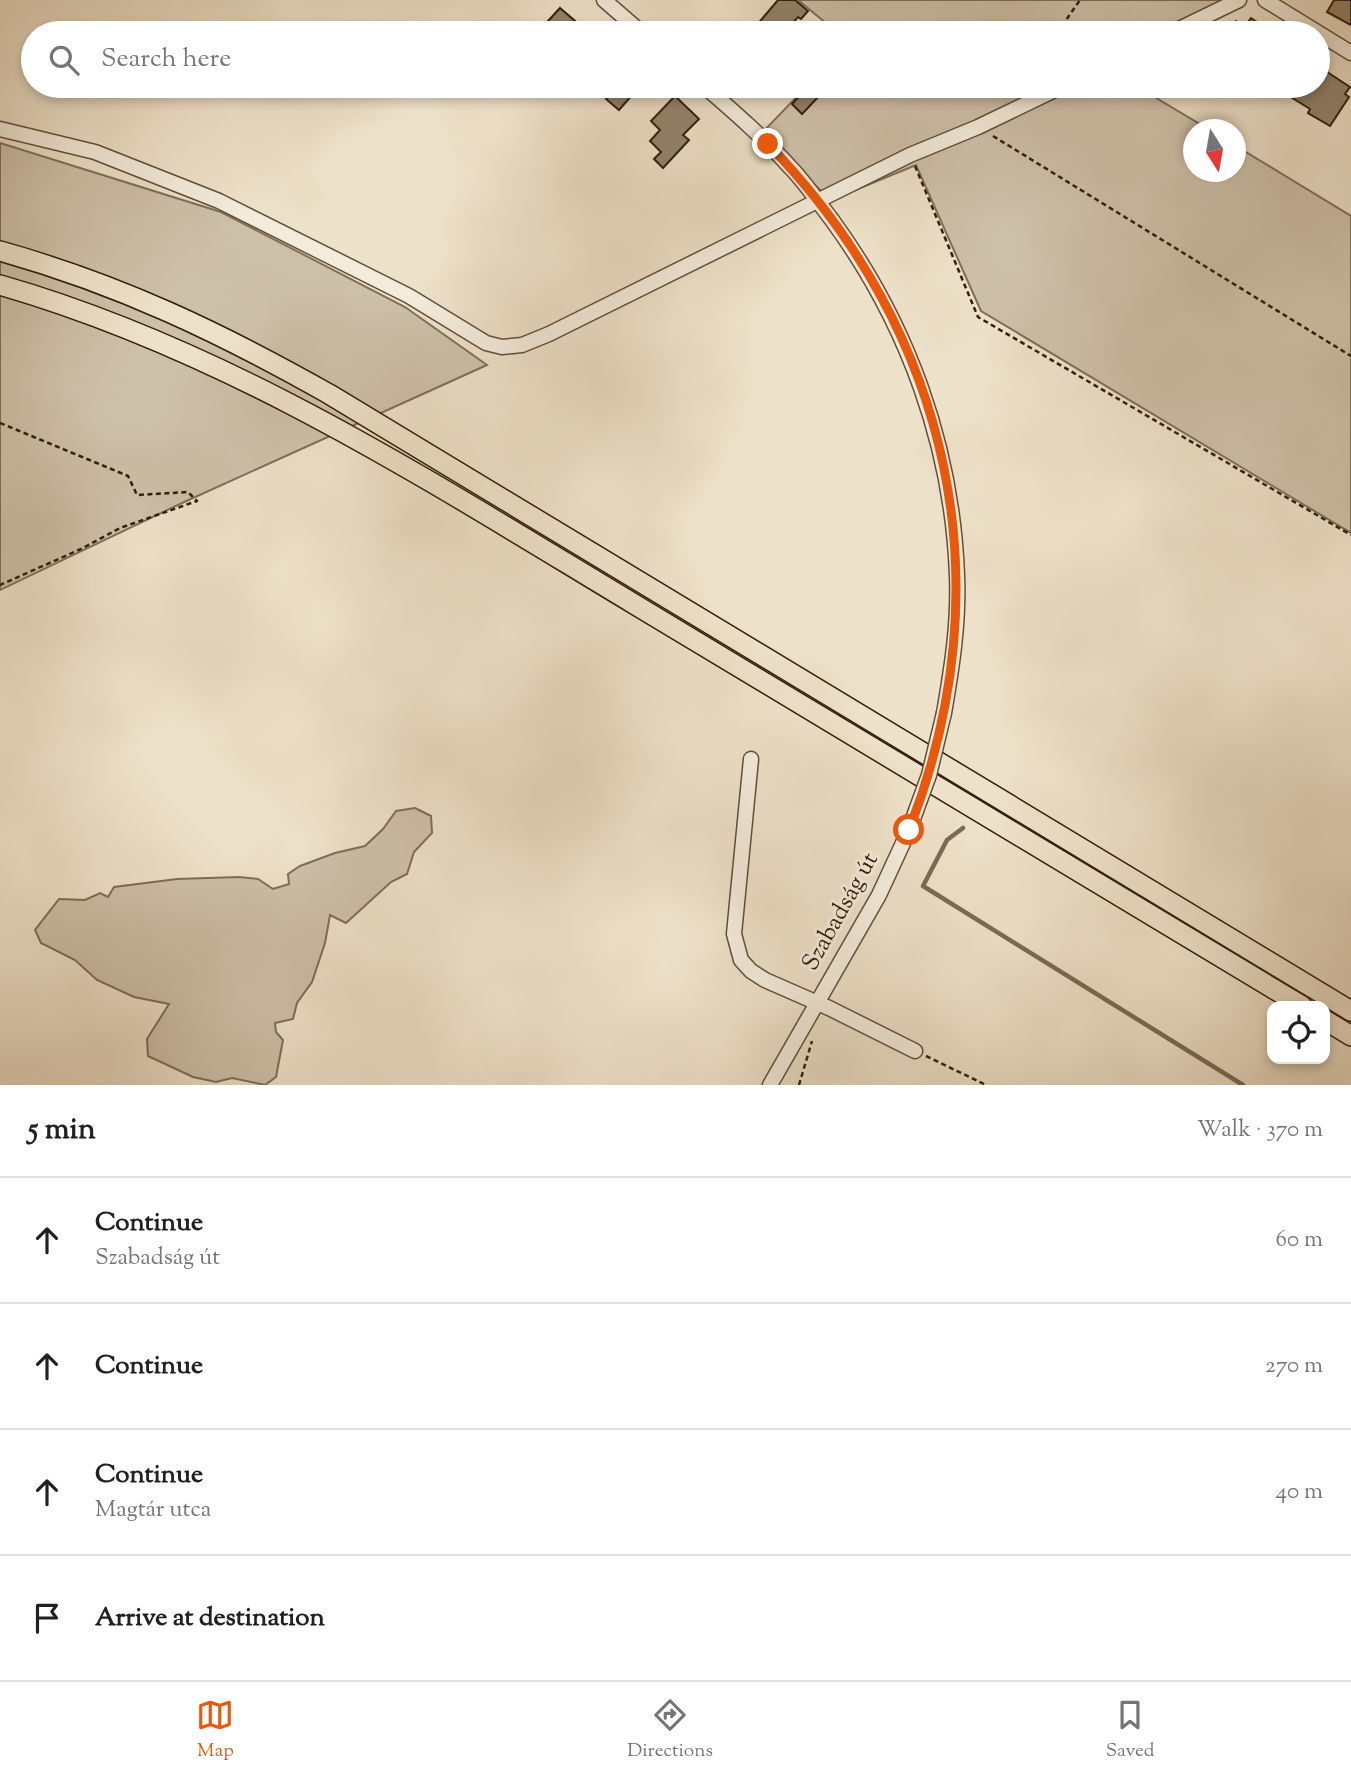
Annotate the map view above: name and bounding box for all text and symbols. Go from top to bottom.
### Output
search box [21,21,1330,98]
icon: search [45,41,83,79]
text: Search here [101,41,231,78]
north arrow [1183,119,1246,182]
route end [752,128,783,159]
route start [893,814,924,845]
street label: Szabadság út [794,847,888,977]
map controls [1267,1001,1330,1064]
button: locate [1267,1001,1330,1064]
text: 5 min [28,1109,96,1152]
text: Walk · 370 m [1197,1114,1323,1147]
text: Continue [95,1205,203,1242]
icon: ahead [28,1221,66,1259]
text: 60 m [1275,1224,1323,1257]
text: Szabadság út [95,1242,220,1275]
icon: ahead [28,1347,66,1385]
text: Continue [95,1348,203,1385]
text: 270 m [1265,1350,1323,1383]
text: Continue [95,1457,203,1494]
icon: ahead [28,1473,66,1511]
text: 40 m [1276,1476,1323,1509]
text: Magtár utca [95,1494,211,1527]
icon: arrive [28,1599,66,1637]
text: Arrive at destination [95,1600,325,1637]
tab: Map [196,1696,234,1765]
tab: Directions [627,1696,713,1765]
tab: Saved [1106,1696,1155,1765]

